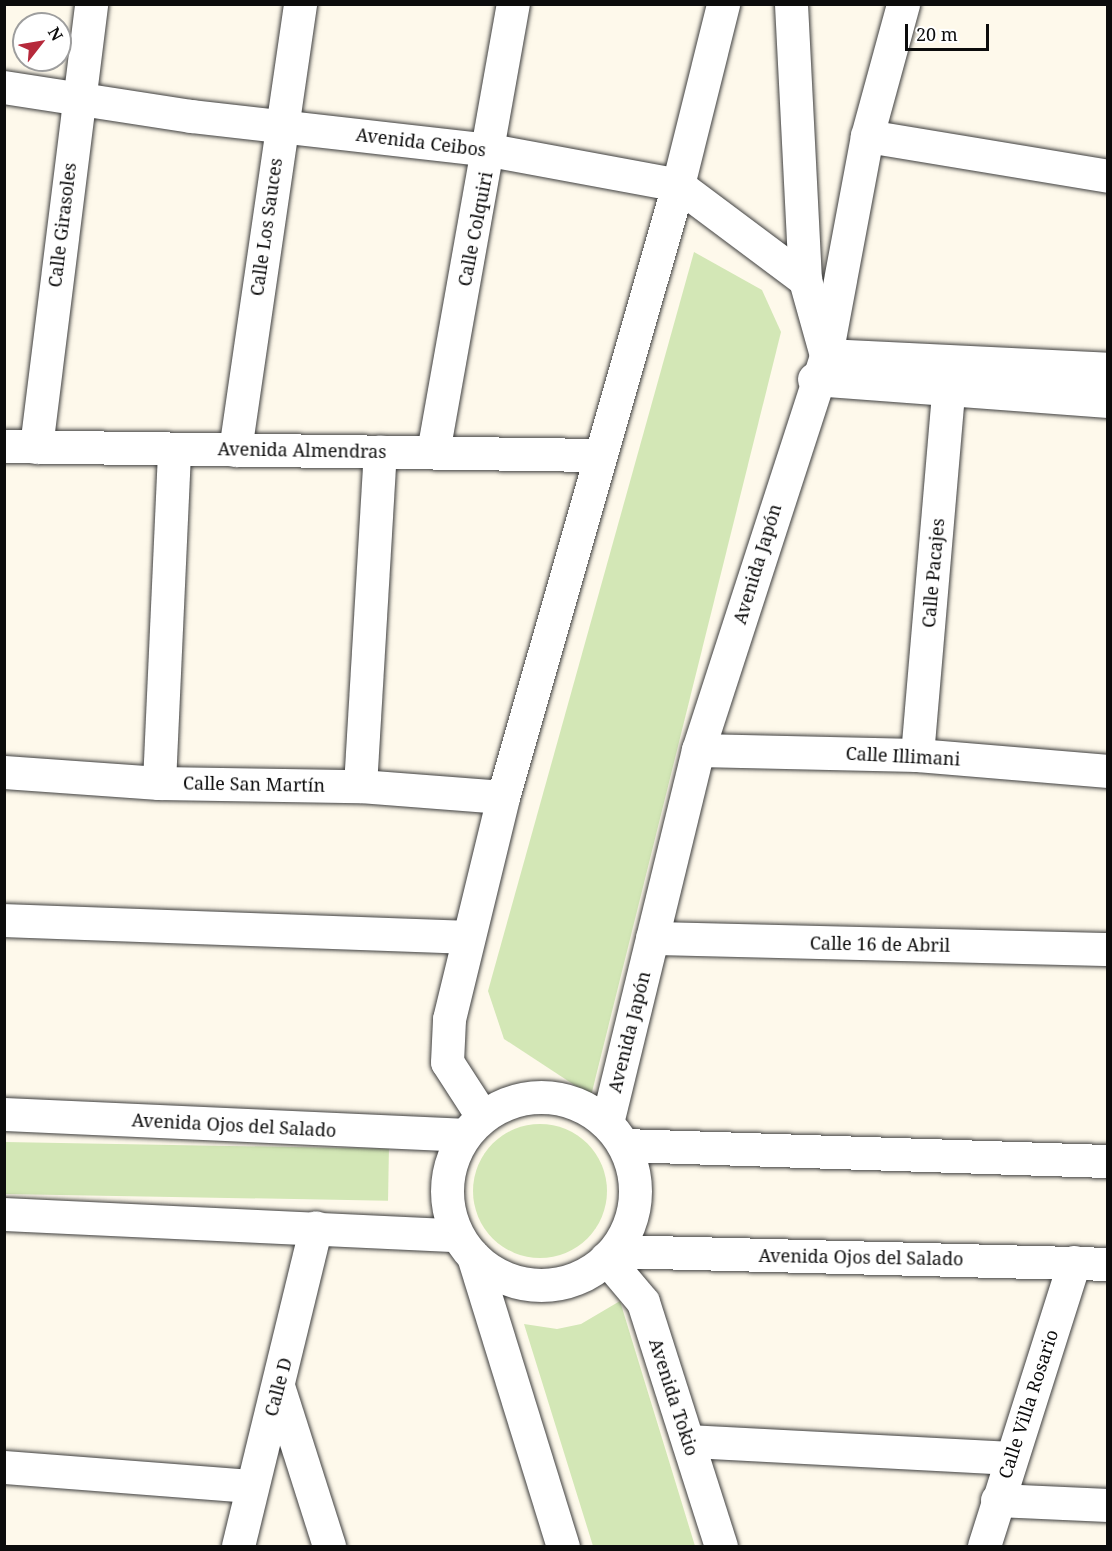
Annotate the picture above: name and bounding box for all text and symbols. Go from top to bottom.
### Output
north arrow [12,12,72,72]
scale bar [908,12,992,50]
text: 20 m [916,22,958,46]
text: N [43,23,68,45]
street label: Avenida Ceibos [355,123,487,161]
street label: Calle Los Sauces [246,157,286,297]
street label: Calle Girasoles [44,161,80,289]
street label: Calle Colquiri [453,170,497,288]
street label: Avenida Almendras [217,438,387,462]
street label: Avenida Japón [728,501,786,627]
street label: Calle Pacajes [917,517,949,629]
street label: Calle Illimani [845,742,961,770]
street label: Calle San Martín [183,772,325,796]
street label: Calle 16 de Abril [810,932,950,956]
street label: Avenida Japón [603,969,655,1095]
street label: Avenida Ojos del Salado [131,1109,337,1141]
street label: Avenida Ojos del Salado [758,1244,964,1270]
street label: Calle Villa Rosario [994,1327,1062,1481]
street label: Avenida Tokio [645,1336,703,1458]
street label: Calle D [260,1355,296,1419]

